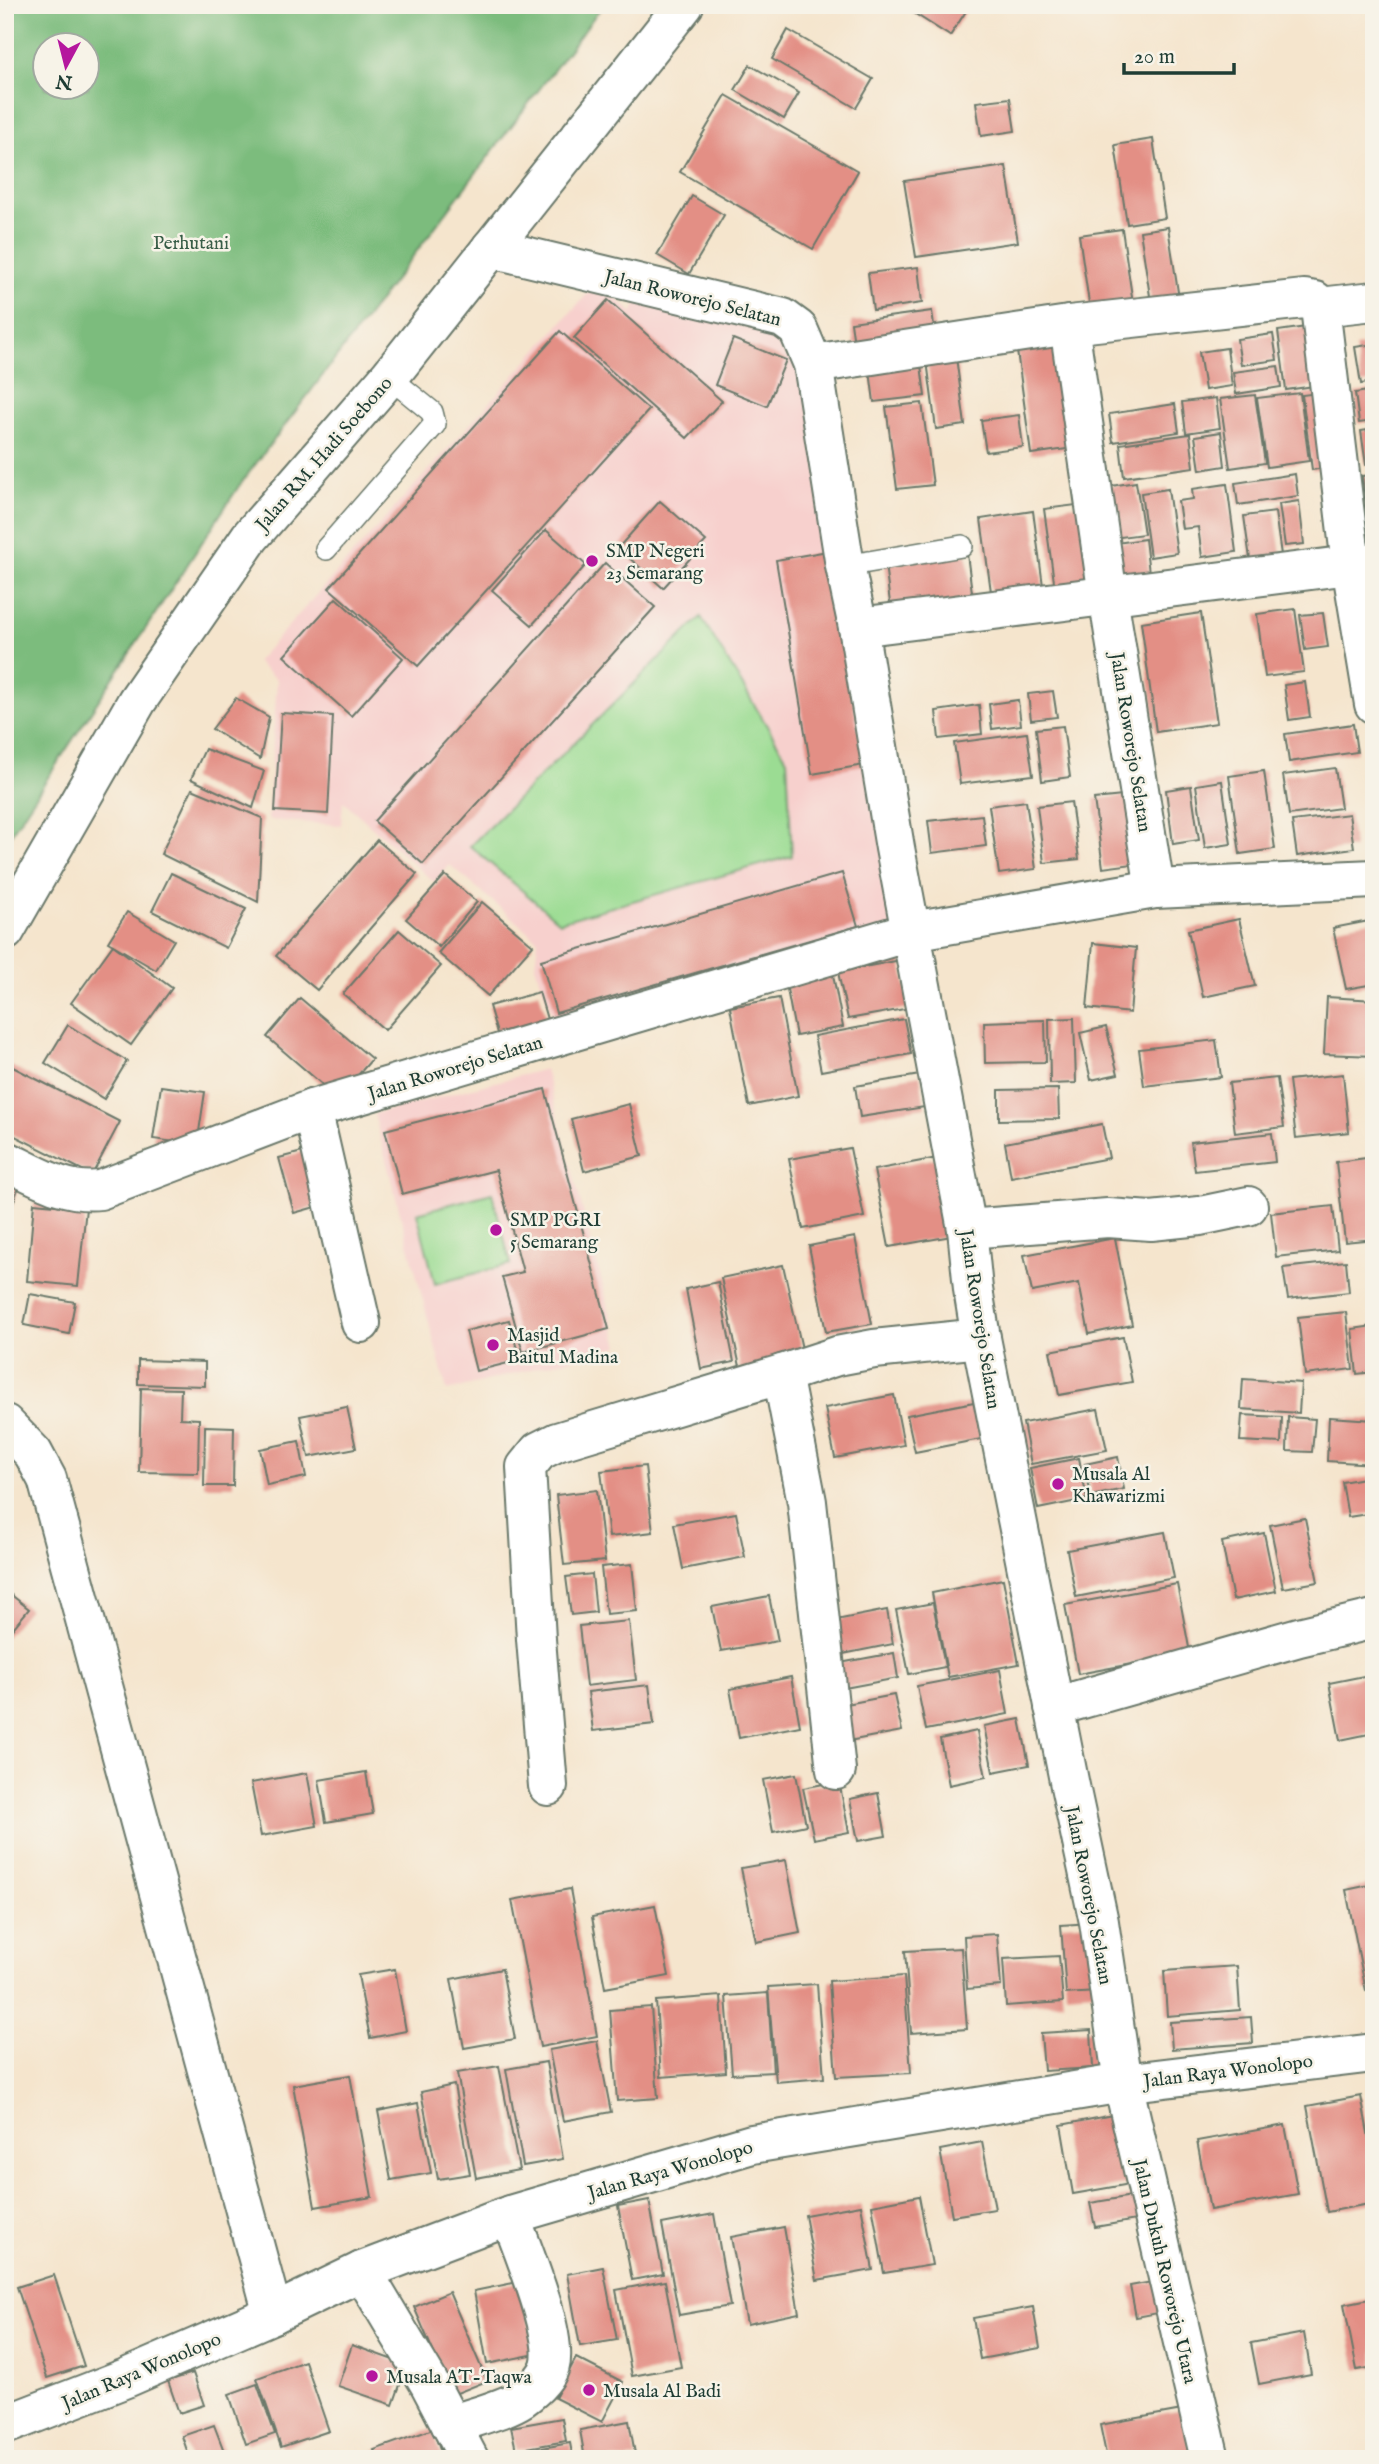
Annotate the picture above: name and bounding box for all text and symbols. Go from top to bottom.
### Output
north arrow [32,32,102,102]
scale bar [1124,32,1234,76]
text: 20 m [1134,44,1175,71]
text: N [54,68,75,94]
park label: Perhutani [153,232,229,256]
street label: Jalan Roworejo Selatan [600,265,783,333]
street label: Jalan RM. Hadi Soebono [250,372,398,538]
place label: SMP Negeri 23 Semarang [606,540,705,586]
marker: SMP Negeri 23 Semarang [584,553,600,569]
street label: Jalan Roworejo Selatan [1104,649,1156,834]
street label: Jalan Roworejo Selatan [363,1031,546,1107]
place label: SMP PGRI 5 Semarang [510,1209,601,1255]
marker: SMP PGRI 5 Semarang [488,1222,504,1238]
street label: Jalan Roworejo Selatan [953,1226,1005,1411]
place label: Masjid Baitul Madina [507,1324,619,1370]
marker: Masjid Baitul Madina [485,1337,501,1353]
place label: Musala Al Khawarizmi [1072,1463,1165,1509]
marker: Musala Al Khawarizmi [1050,1476,1066,1492]
street label: Jalan Roworejo Selatan [1059,1802,1117,1987]
street label: Jalan Raya Wonolopo [1140,2050,1314,2095]
street label: Jalan Raya Wonolopo [583,2136,756,2207]
street label: Jalan Dukuh Roworejo Utara [1126,2155,1202,2387]
street label: Jalan Raya Wonolopo [57,2327,225,2417]
place label: Musala AT-Taqwa [386,2366,532,2390]
marker: Musala AT-Taqwa [364,2368,380,2384]
place label: Musala Al Badi [603,2380,721,2404]
marker: Musala Al Badi [581,2382,597,2398]

